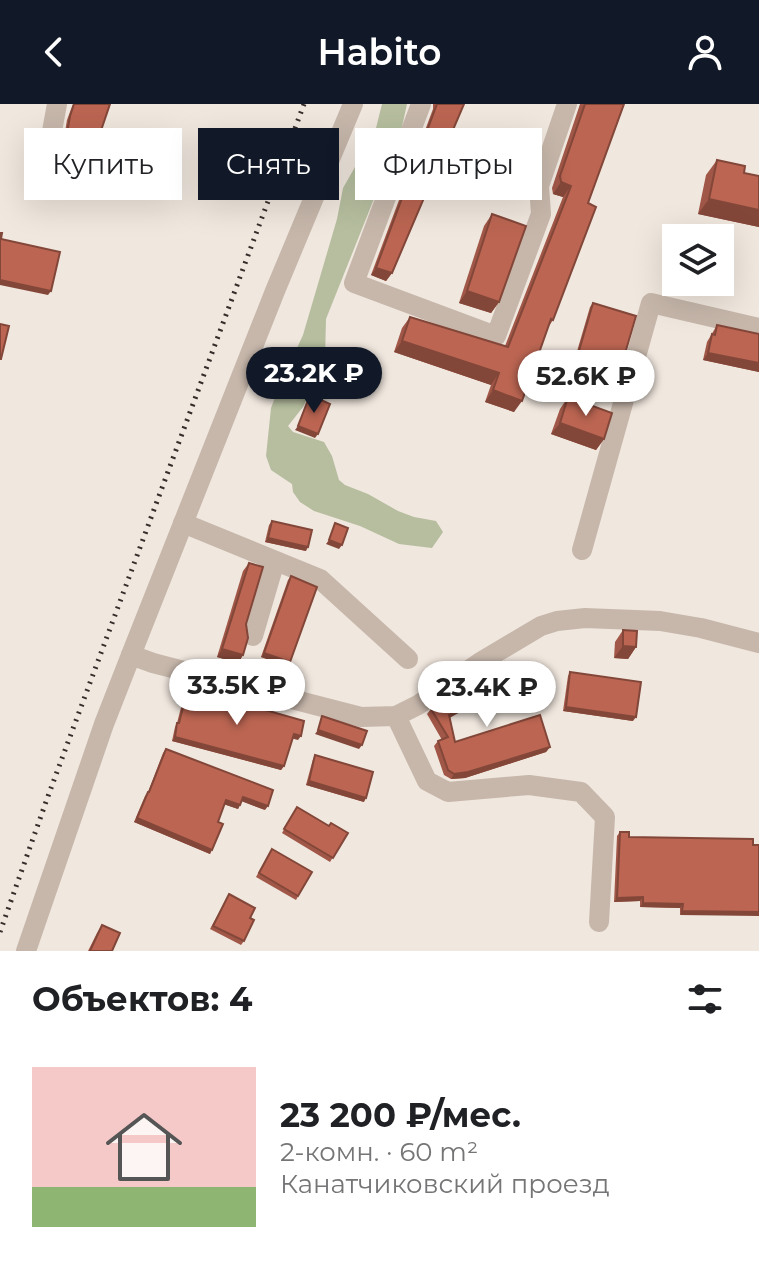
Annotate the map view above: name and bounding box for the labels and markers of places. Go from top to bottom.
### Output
pin: 23.2K ₽ [240,347,388,415]
pin: 52.6K ₽ [512,350,660,418]
pin: 33.5K ₽ [163,659,311,727]
pin: 23.4K ₽ [413,661,561,729]

